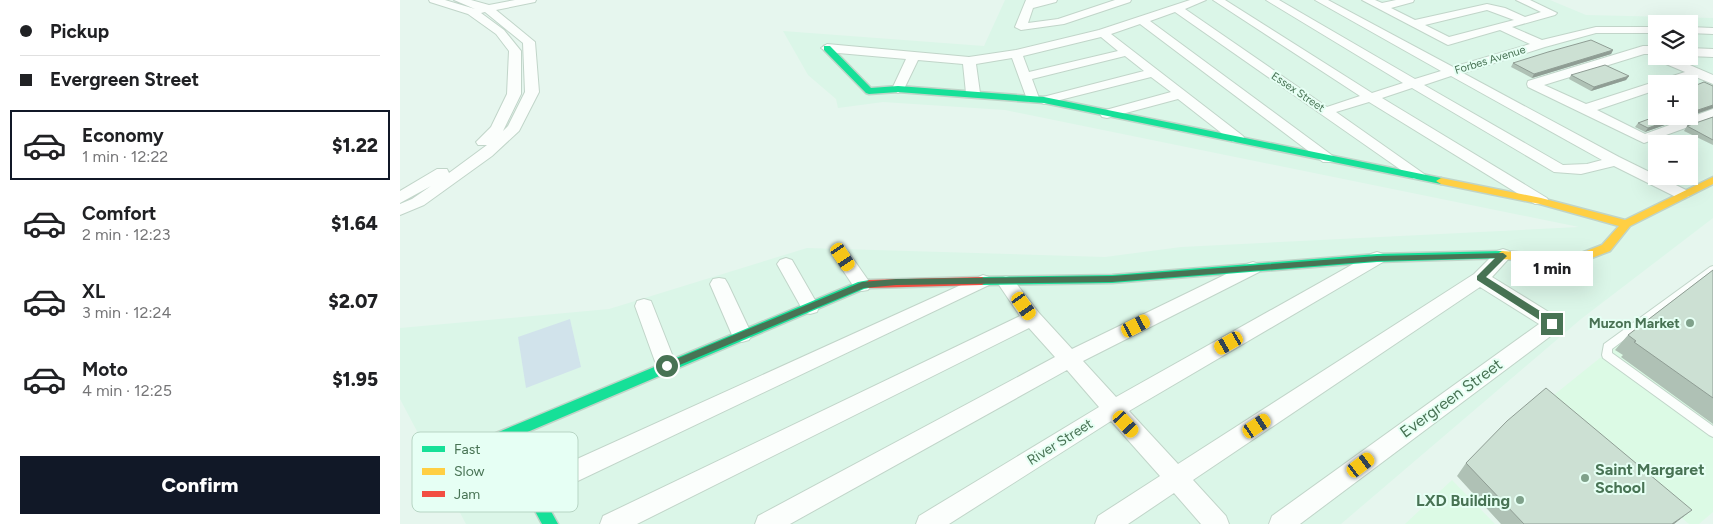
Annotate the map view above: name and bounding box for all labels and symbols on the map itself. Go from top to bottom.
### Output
street label: Forbes Avenue [1453,43,1527,77]
street label: Essex Street [1269,69,1327,115]
car [828,240,857,274]
callout: 1 min [1511,252,1593,286]
car [1009,289,1038,323]
car [1119,313,1152,339]
route end [1541,313,1563,335]
place label: Muzon Market [1589,315,1680,332]
marker: Muzon Market [1684,317,1696,329]
car [1212,329,1245,357]
route start [656,355,678,377]
street label: Evergreen Street [1396,355,1506,441]
car [1110,408,1141,440]
car [1240,411,1273,441]
street label: River Street [1024,415,1096,469]
legend [412,432,578,512]
text: Fast [454,441,480,458]
car [1344,450,1377,480]
place label: Saint Margaret School [1595,460,1705,497]
text: Slow [454,463,485,480]
marker: Saint Margaret School [1579,472,1591,484]
text: Jam [454,486,480,503]
place label: LXD Building [1416,491,1510,510]
marker: LXD Building [1514,494,1526,506]

